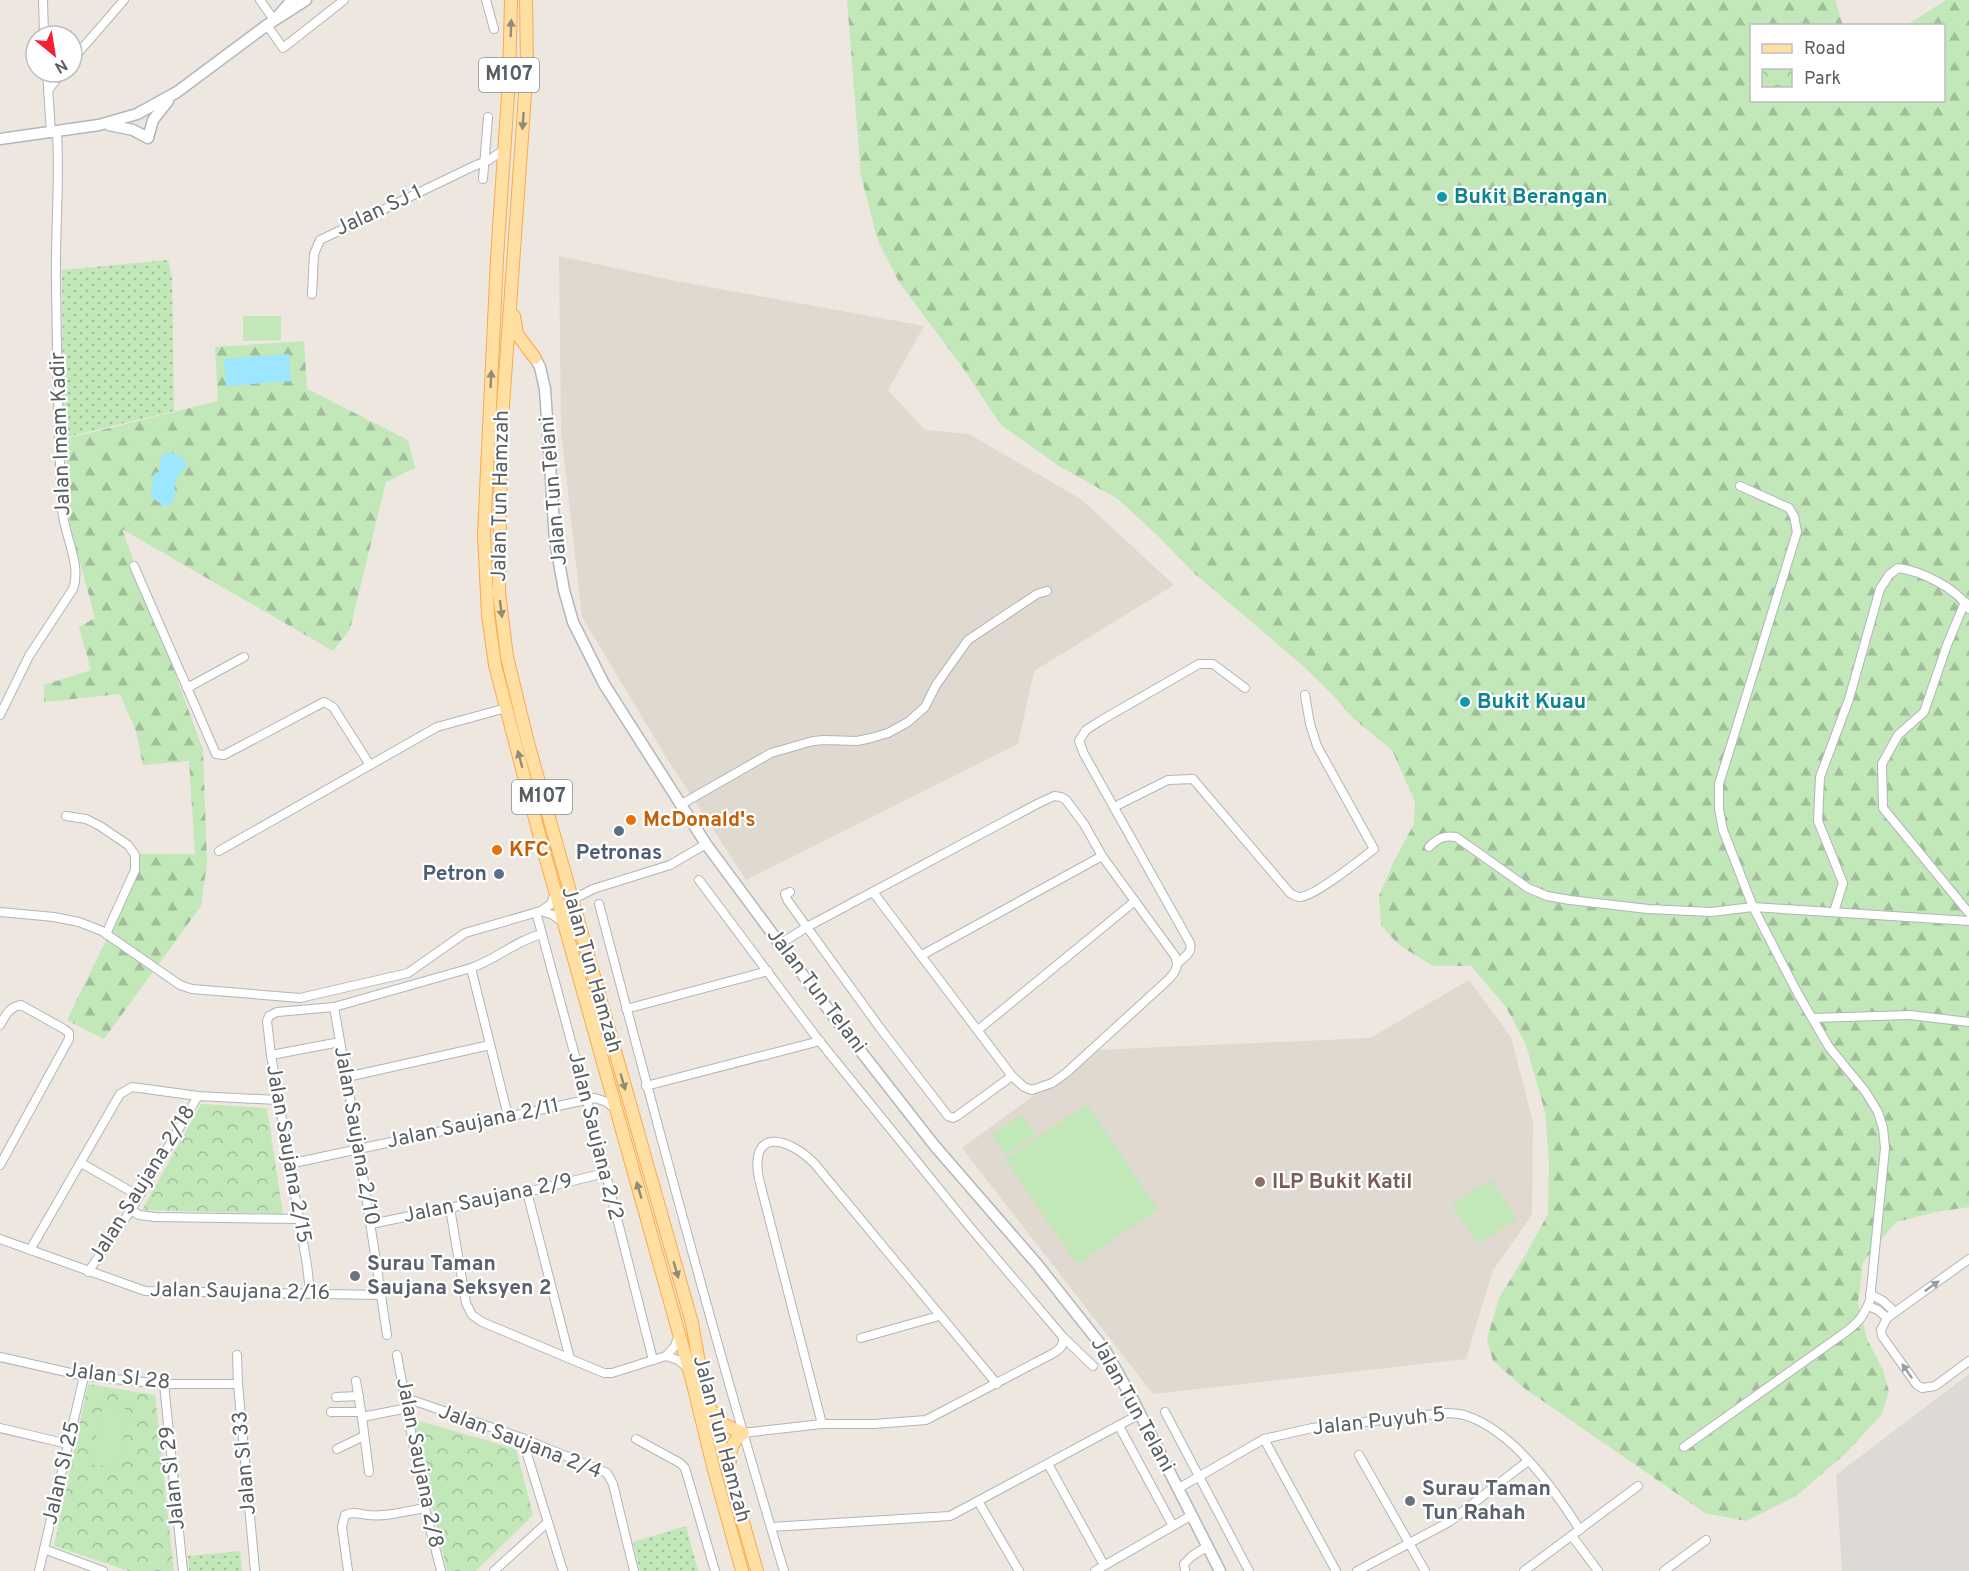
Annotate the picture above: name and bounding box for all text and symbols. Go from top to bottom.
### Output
one-way arrow [507,18,516,37]
north arrow [24,24,84,84]
legend [1750,24,1945,102]
text: Road [1804,38,1846,61]
text: N [51,54,70,77]
road number: M107 [479,58,539,92]
text: Park [1804,68,1841,91]
one-way arrow [518,112,528,131]
street label: Jalan SJ 1 [331,179,427,243]
place label: Bukit Berangan [1454,184,1608,211]
marker: Bukit Berangan [1435,190,1449,204]
street label: Jalan Imam Kadir [45,351,77,517]
one-way arrow [487,370,496,389]
street label: Jalan Tun Hamzah [486,410,516,582]
street label: Jalan Tun Telani [534,415,574,567]
one-way arrow [496,600,506,619]
place label: Bukit Kuau [1477,689,1586,716]
marker: Bukit Kuau [1458,695,1472,709]
one-way arrow [514,750,524,769]
road number: M107 [512,780,572,814]
place label: McDonald's [643,807,756,834]
marker: McDonald's [624,813,638,827]
marker: Petronas [612,824,626,838]
place label: KFC [509,837,549,864]
place label: Petronas [576,840,662,867]
marker: KFC [490,843,504,857]
place label: Petron [423,861,487,888]
marker: Petron [492,867,506,881]
street label: Jalan Tun Hamzah [554,884,628,1056]
street label: Jalan Tun Telani [760,923,872,1059]
street label: Jalan Saujana 2/10 [327,1044,385,1228]
street label: Jalan Saujana 2/2 [561,1049,629,1223]
street label: Jalan Saujana 2/15 [259,1063,317,1245]
one-way arrow [619,1074,628,1092]
street label: Jalan Saujana 2/11 [384,1093,562,1155]
street label: Jalan Saujana 2/18 [84,1100,202,1268]
street label: Jalan Saujana 2/9 [401,1168,575,1230]
place label: ILP Bukit Katil [1272,1169,1412,1196]
marker: ILP Bukit Katil [1253,1175,1267,1189]
one-way arrow [633,1181,643,1199]
place label: Surau Taman Saujana Seksyen 2 [367,1251,552,1302]
one-way arrow [672,1261,681,1279]
marker: Surau Taman Saujana Seksyen 2 [348,1269,362,1283]
street label: Jalan Saujana 2/16 [150,1277,330,1307]
one-way arrow [1924,1281,1940,1292]
street label: Jalan Tun Telani [1084,1333,1180,1477]
street label: Jalan Tun Hamzah [686,1352,756,1526]
street label: Jalan SI 28 [64,1357,172,1397]
one-way arrow [1901,1363,1913,1379]
street label: Jalan Saujana 2/8 [389,1376,449,1550]
street label: Jalan Saujana 2/4 [434,1398,606,1486]
street label: Jalan Puyuh 5 [1311,1402,1447,1442]
street label: Jalan SI 33 [227,1410,263,1516]
street label: Jalan SI 25 [37,1419,87,1527]
street label: Jalan SI 29 [154,1424,192,1532]
place label: Surau Taman Tun Rahah [1422,1476,1551,1527]
marker: Surau Taman Tun Rahah [1403,1494,1417,1508]

